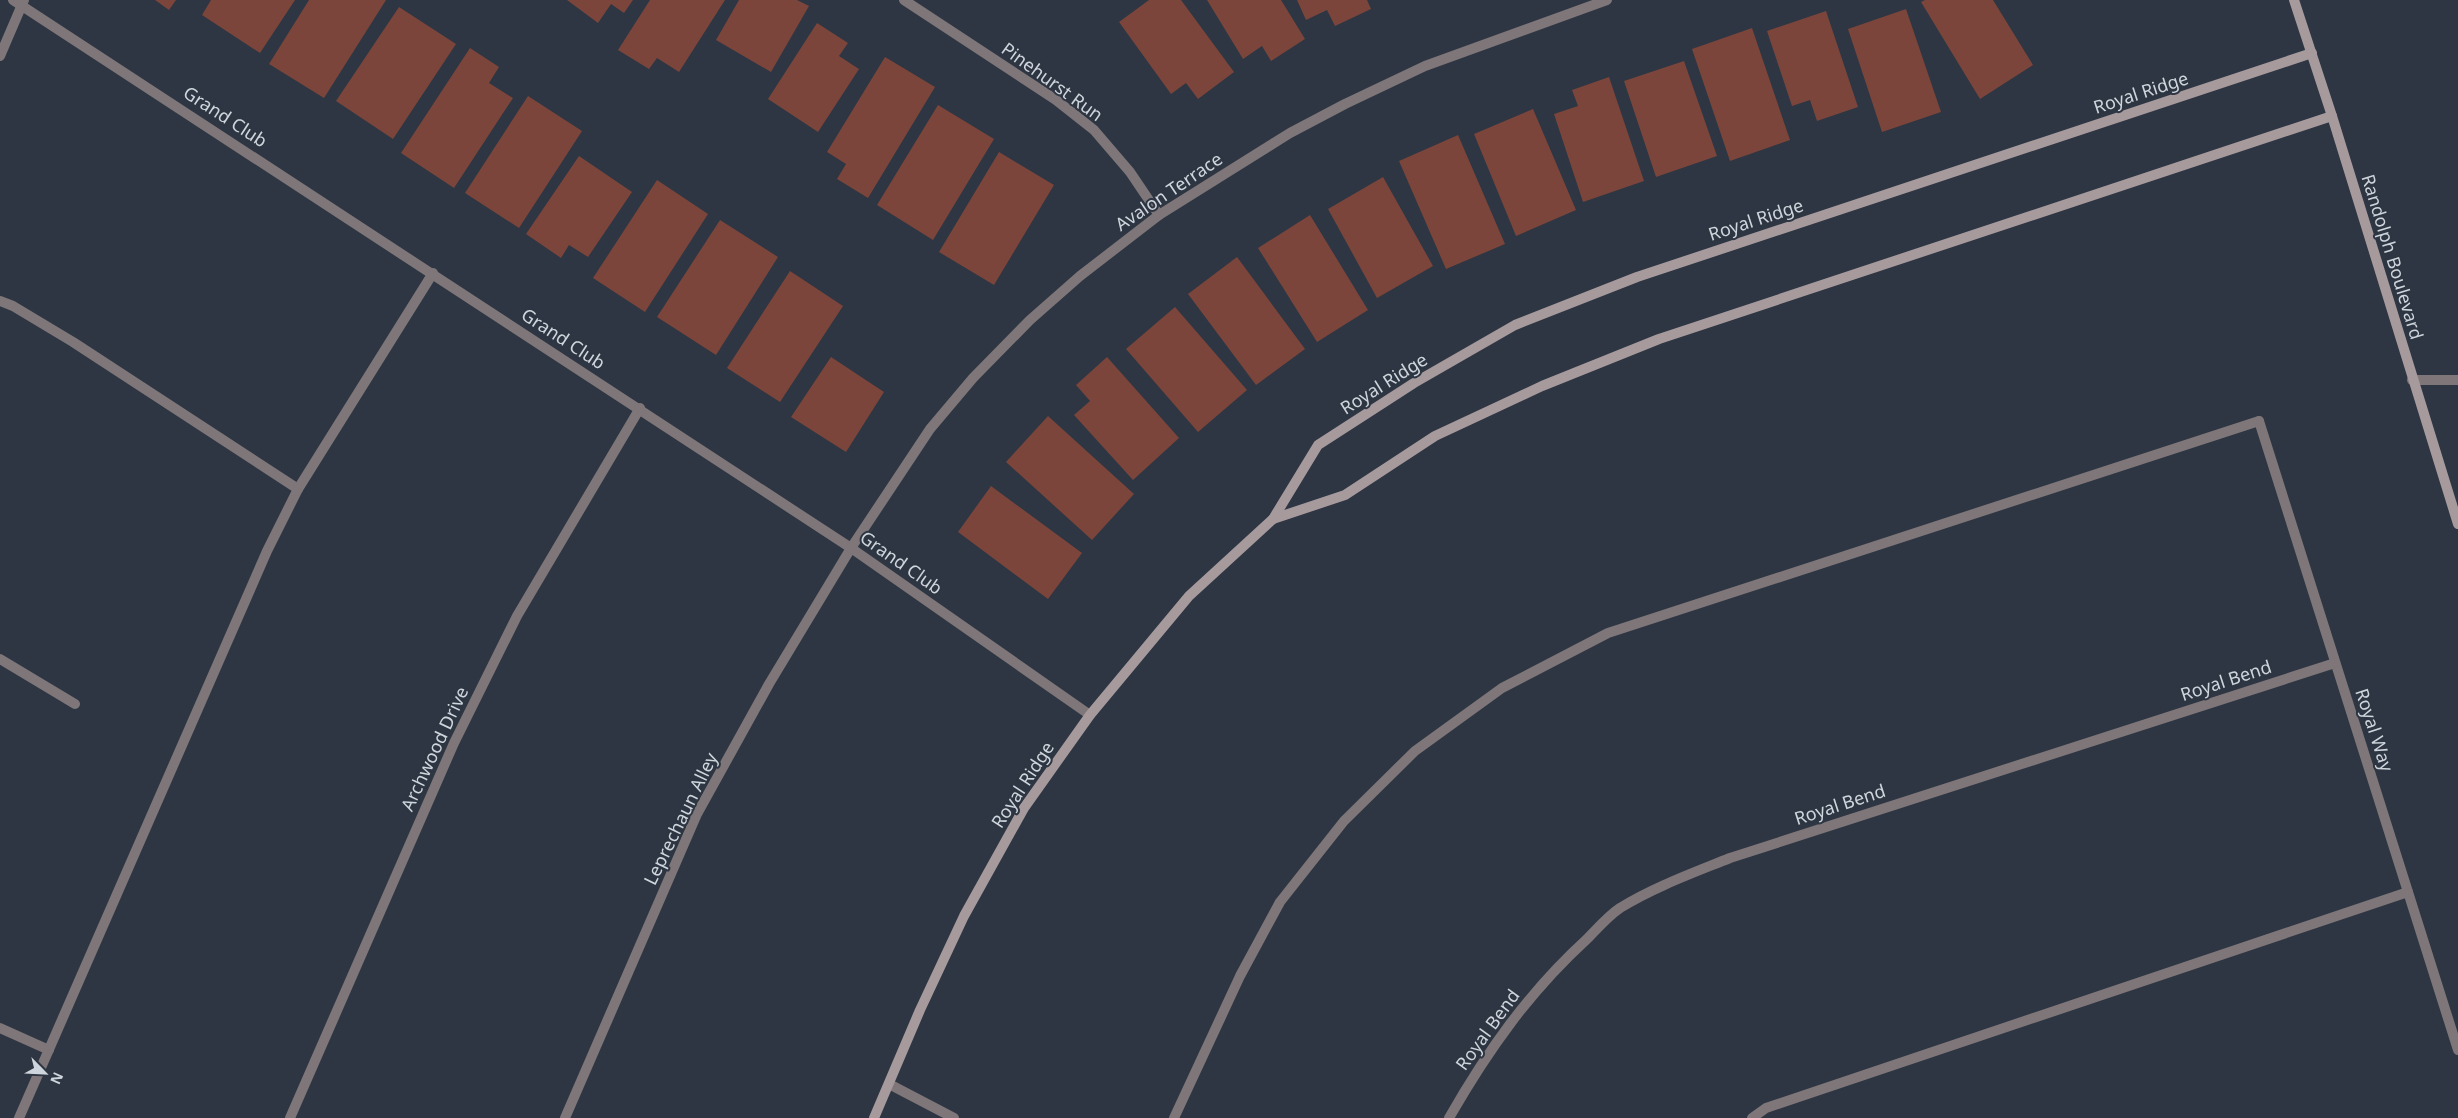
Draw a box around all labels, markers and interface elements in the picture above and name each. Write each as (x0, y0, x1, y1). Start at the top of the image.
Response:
street label: Pinehurst Run (997, 36, 1108, 126)
street label: Royal Ridge (2090, 65, 2191, 119)
street label: Grand Club (179, 80, 272, 152)
street label: Avalon Terrace (1110, 146, 1227, 236)
street label: Randolph Boulevard (2356, 171, 2429, 342)
street label: Royal Ridge (1705, 192, 1806, 246)
street label: Grand Club (517, 302, 610, 374)
street label: Royal Ridge (1335, 347, 1432, 419)
street label: Grand Club (856, 525, 948, 599)
street label: Royal Bend (2177, 654, 2274, 706)
street label: Archwood Drive (395, 683, 473, 815)
street label: Royal Way (2350, 685, 2400, 775)
street label: Royal Ridge (985, 737, 1059, 832)
street label: Leprechaun Alley (638, 748, 723, 889)
street label: Royal Bend (1791, 778, 1888, 830)
street label: Royal Bend (1450, 984, 1525, 1075)
north arrow (20, 1048, 70, 1098)
text: N (46, 1069, 68, 1088)

